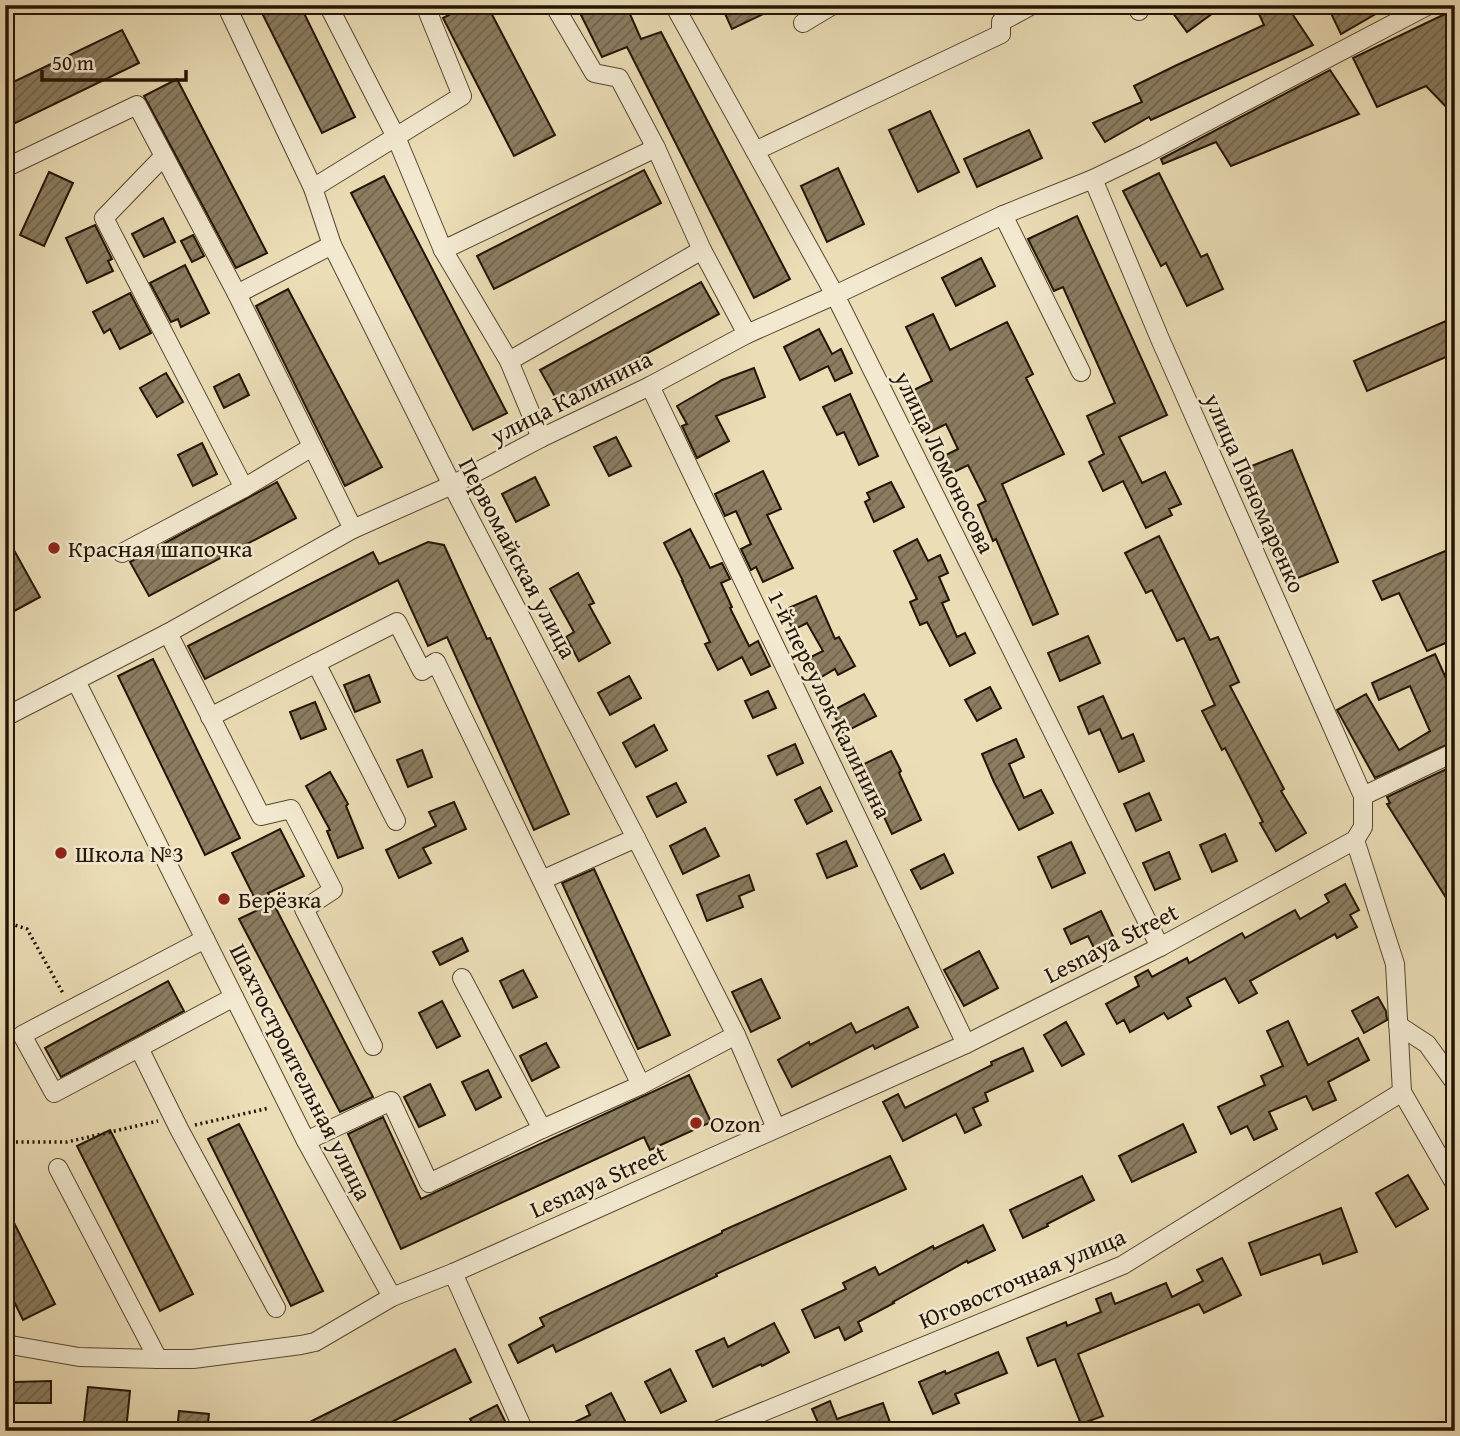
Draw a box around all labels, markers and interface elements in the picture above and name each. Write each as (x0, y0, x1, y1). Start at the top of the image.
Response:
scale bar (42, 38, 186, 82)
text: 50 m (52, 47, 94, 78)
street label: улица Калинина (483, 341, 658, 453)
street label: улица Ломоносова (885, 364, 1005, 560)
street label: улица Пономаренко (1195, 387, 1315, 599)
street label: Первомайская улица (450, 451, 586, 665)
place label: Красная шапочка (68, 531, 253, 566)
marker: Красная шапочка (46, 540, 62, 556)
street label: 1-й переулок Калинина (759, 583, 901, 825)
place label: Школа №3 (75, 836, 184, 871)
marker: Школа №3 (53, 845, 69, 861)
place label: Берёзка (238, 882, 322, 917)
marker: Берёзка (216, 891, 232, 907)
street label: Lesnaya Street (1038, 894, 1185, 992)
street label: Шахтостроительная улица (221, 937, 381, 1207)
place label: Ozon (710, 1106, 761, 1141)
marker: Ozon (688, 1115, 704, 1131)
street label: Lesnaya Street (524, 1135, 672, 1227)
street label: Юговосточная улица (913, 1218, 1131, 1337)

